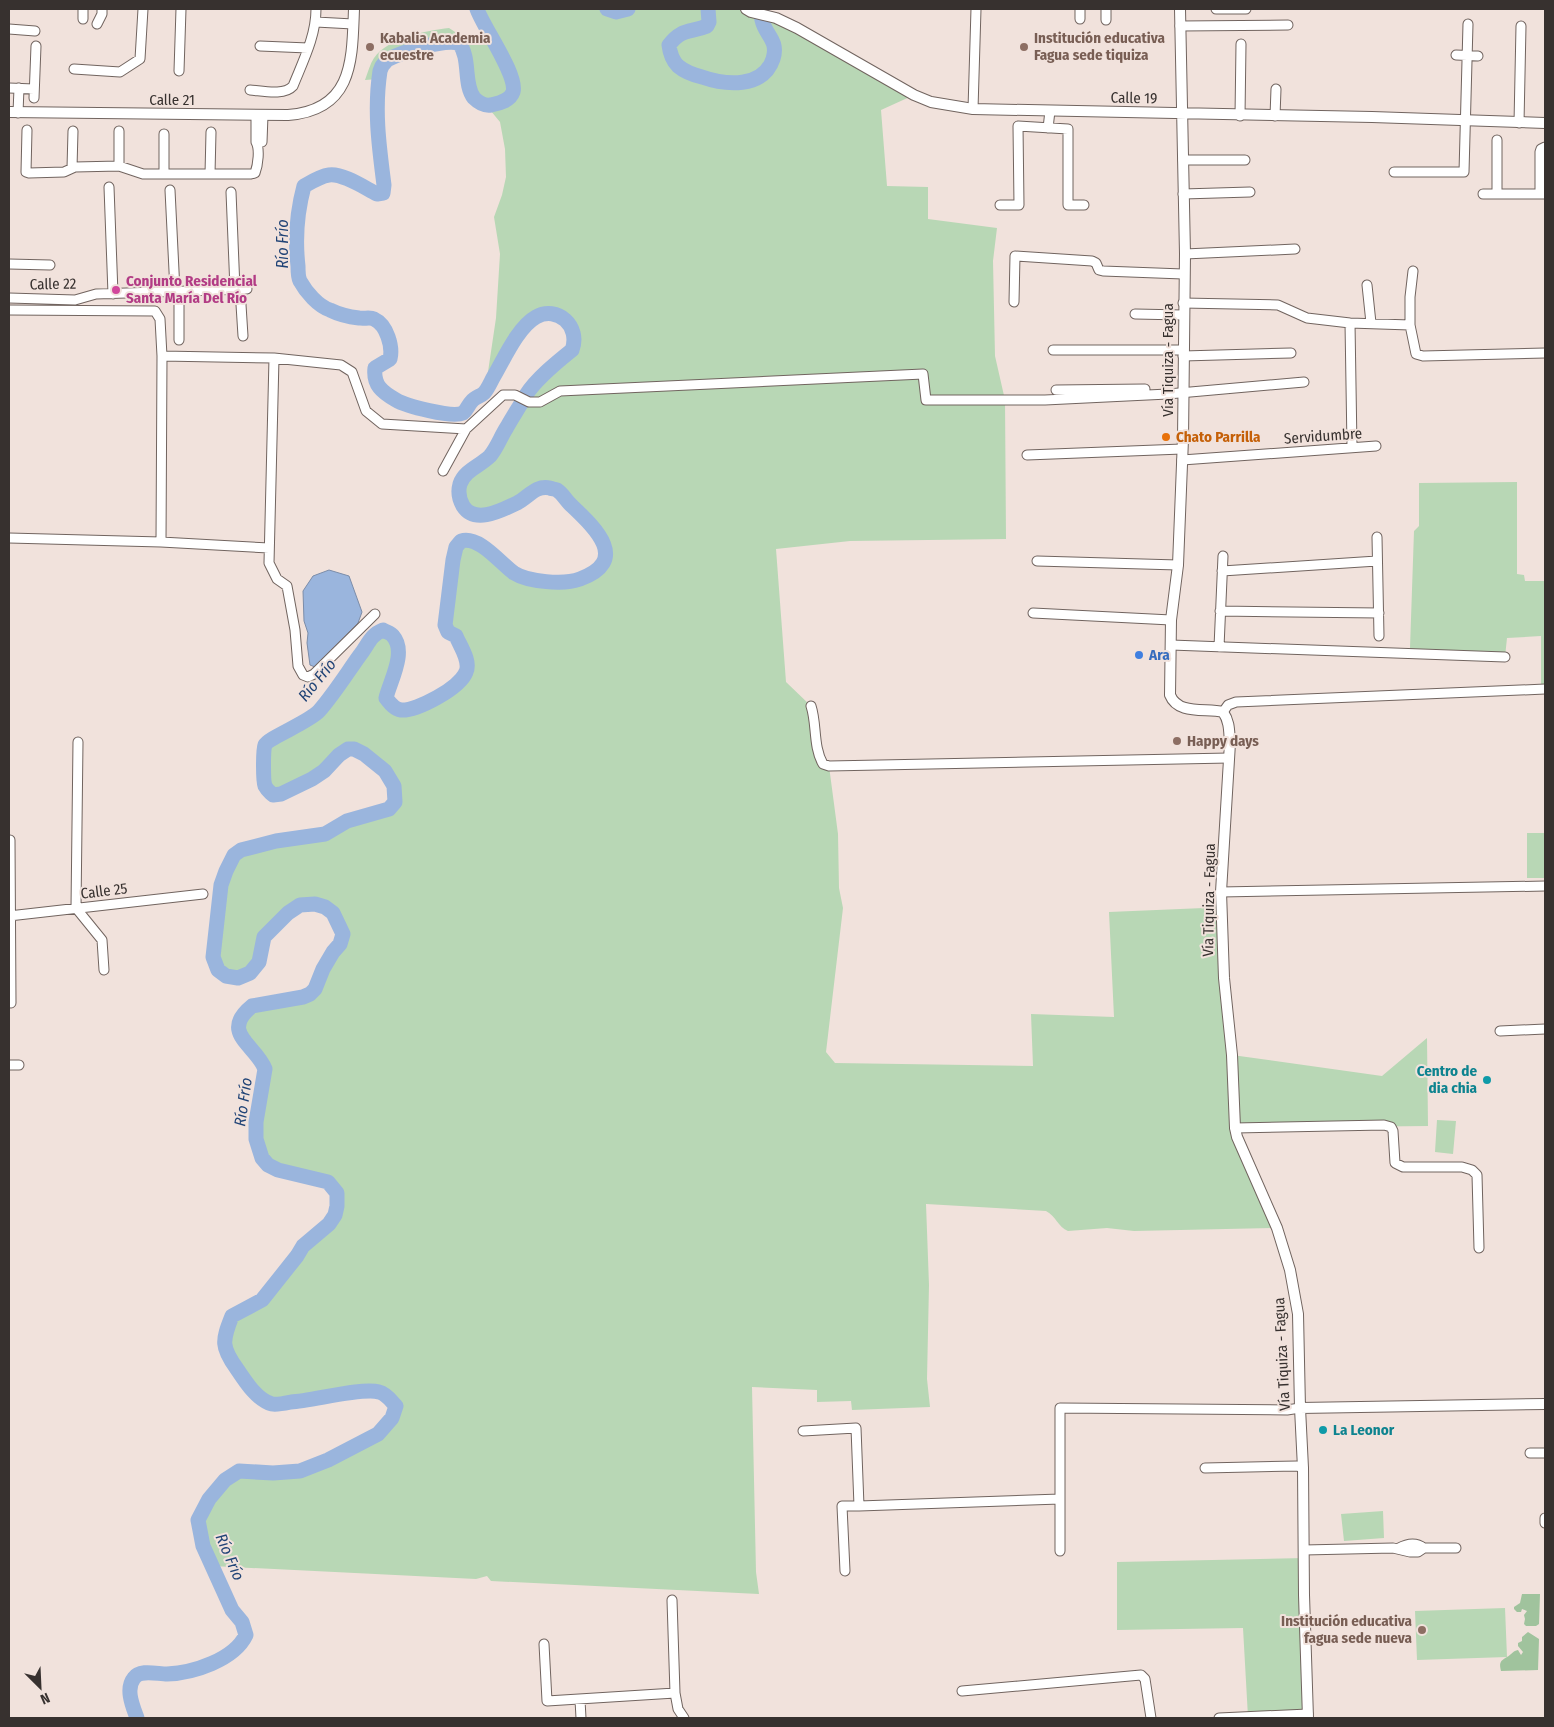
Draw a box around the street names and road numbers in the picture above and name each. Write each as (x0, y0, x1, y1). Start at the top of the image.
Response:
street label: Calle 19 (1111, 89, 1157, 107)
street label: Calle 21 (149, 91, 195, 109)
street label: Calle 22 (30, 275, 77, 293)
street label: Vía Tiquiza - Fagua (1159, 303, 1177, 417)
street label: Servidumbre (1283, 424, 1363, 448)
street label: Vía Tiquiza - Fagua (1199, 843, 1219, 957)
street label: Calle 25 (80, 879, 129, 903)
street label: Vía Tiquiza - Fagua (1270, 1297, 1294, 1411)

